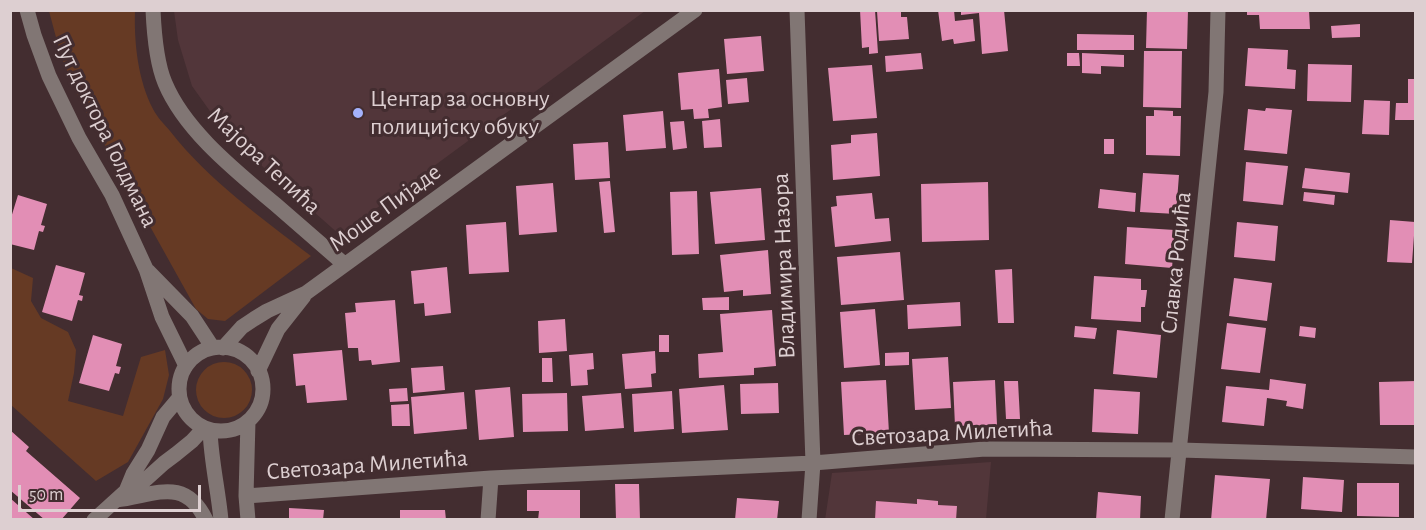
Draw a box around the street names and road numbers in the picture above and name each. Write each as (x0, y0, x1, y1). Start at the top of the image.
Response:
street label: Пут доктора Голдмана (46, 30, 164, 232)
street label: Мајора Тепића (201, 101, 327, 221)
street label: Моше Пијаде (323, 158, 447, 258)
street label: Владимира Назора (766, 172, 802, 360)
street label: Славка Родића (1154, 190, 1198, 336)
street label: Светозара Милетића (850, 413, 1054, 453)
street label: Светозара Милетића (265, 444, 469, 486)

